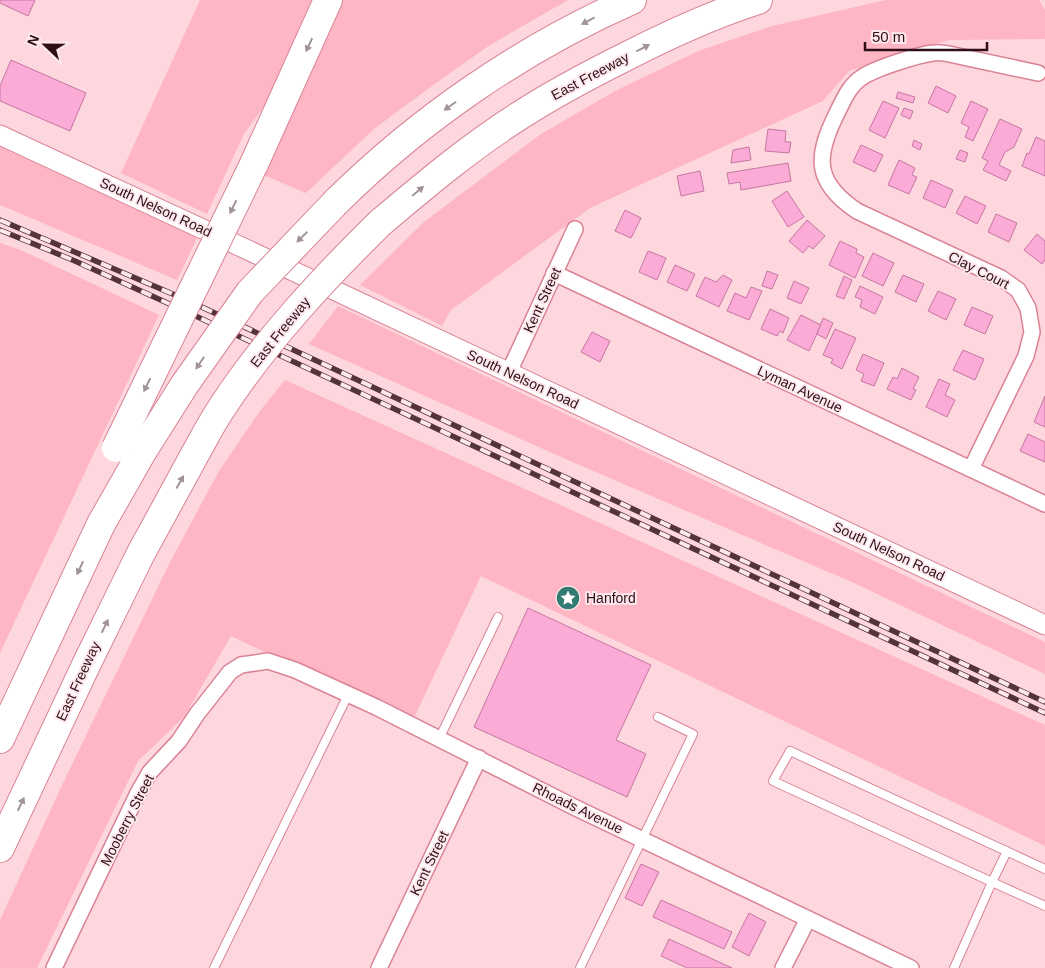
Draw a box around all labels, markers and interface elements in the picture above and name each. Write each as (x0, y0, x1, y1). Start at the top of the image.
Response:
one-way arrow (581, 17, 596, 25)
north arrow (20, 20, 70, 70)
scale bar (865, 20, 988, 52)
text: 50 m (872, 28, 905, 45)
text: N (24, 32, 42, 48)
one-way arrow (305, 38, 313, 52)
one-way arrow (635, 44, 650, 52)
street label: East Freeway (548, 49, 632, 103)
one-way arrow (443, 101, 457, 111)
street label: South Nelson Road (98, 174, 214, 240)
one-way arrow (411, 186, 424, 197)
one-way arrow (229, 200, 237, 215)
one-way arrow (296, 230, 308, 242)
street label: Clay Court (946, 248, 1012, 292)
street label: Kent Street (520, 265, 564, 335)
street label: East Freeway (247, 294, 313, 370)
street label: South Nelson Road (465, 346, 581, 412)
one-way arrow (195, 356, 205, 370)
street label: Lyman Avenue (755, 362, 845, 416)
one-way arrow (143, 378, 151, 392)
one-way arrow (176, 474, 184, 489)
street label: South Nelson Road (831, 518, 947, 584)
one-way arrow (76, 561, 84, 575)
place icon: Hanford (555, 585, 581, 611)
place label: Hanford (586, 590, 636, 606)
one-way arrow (101, 619, 109, 633)
street label: East Freeway (53, 639, 103, 723)
street label: Mooberry Street (97, 772, 157, 868)
street label: Rhoads Avenue (530, 779, 626, 837)
one-way arrow (17, 797, 25, 811)
street label: Kent Street (406, 828, 452, 898)

